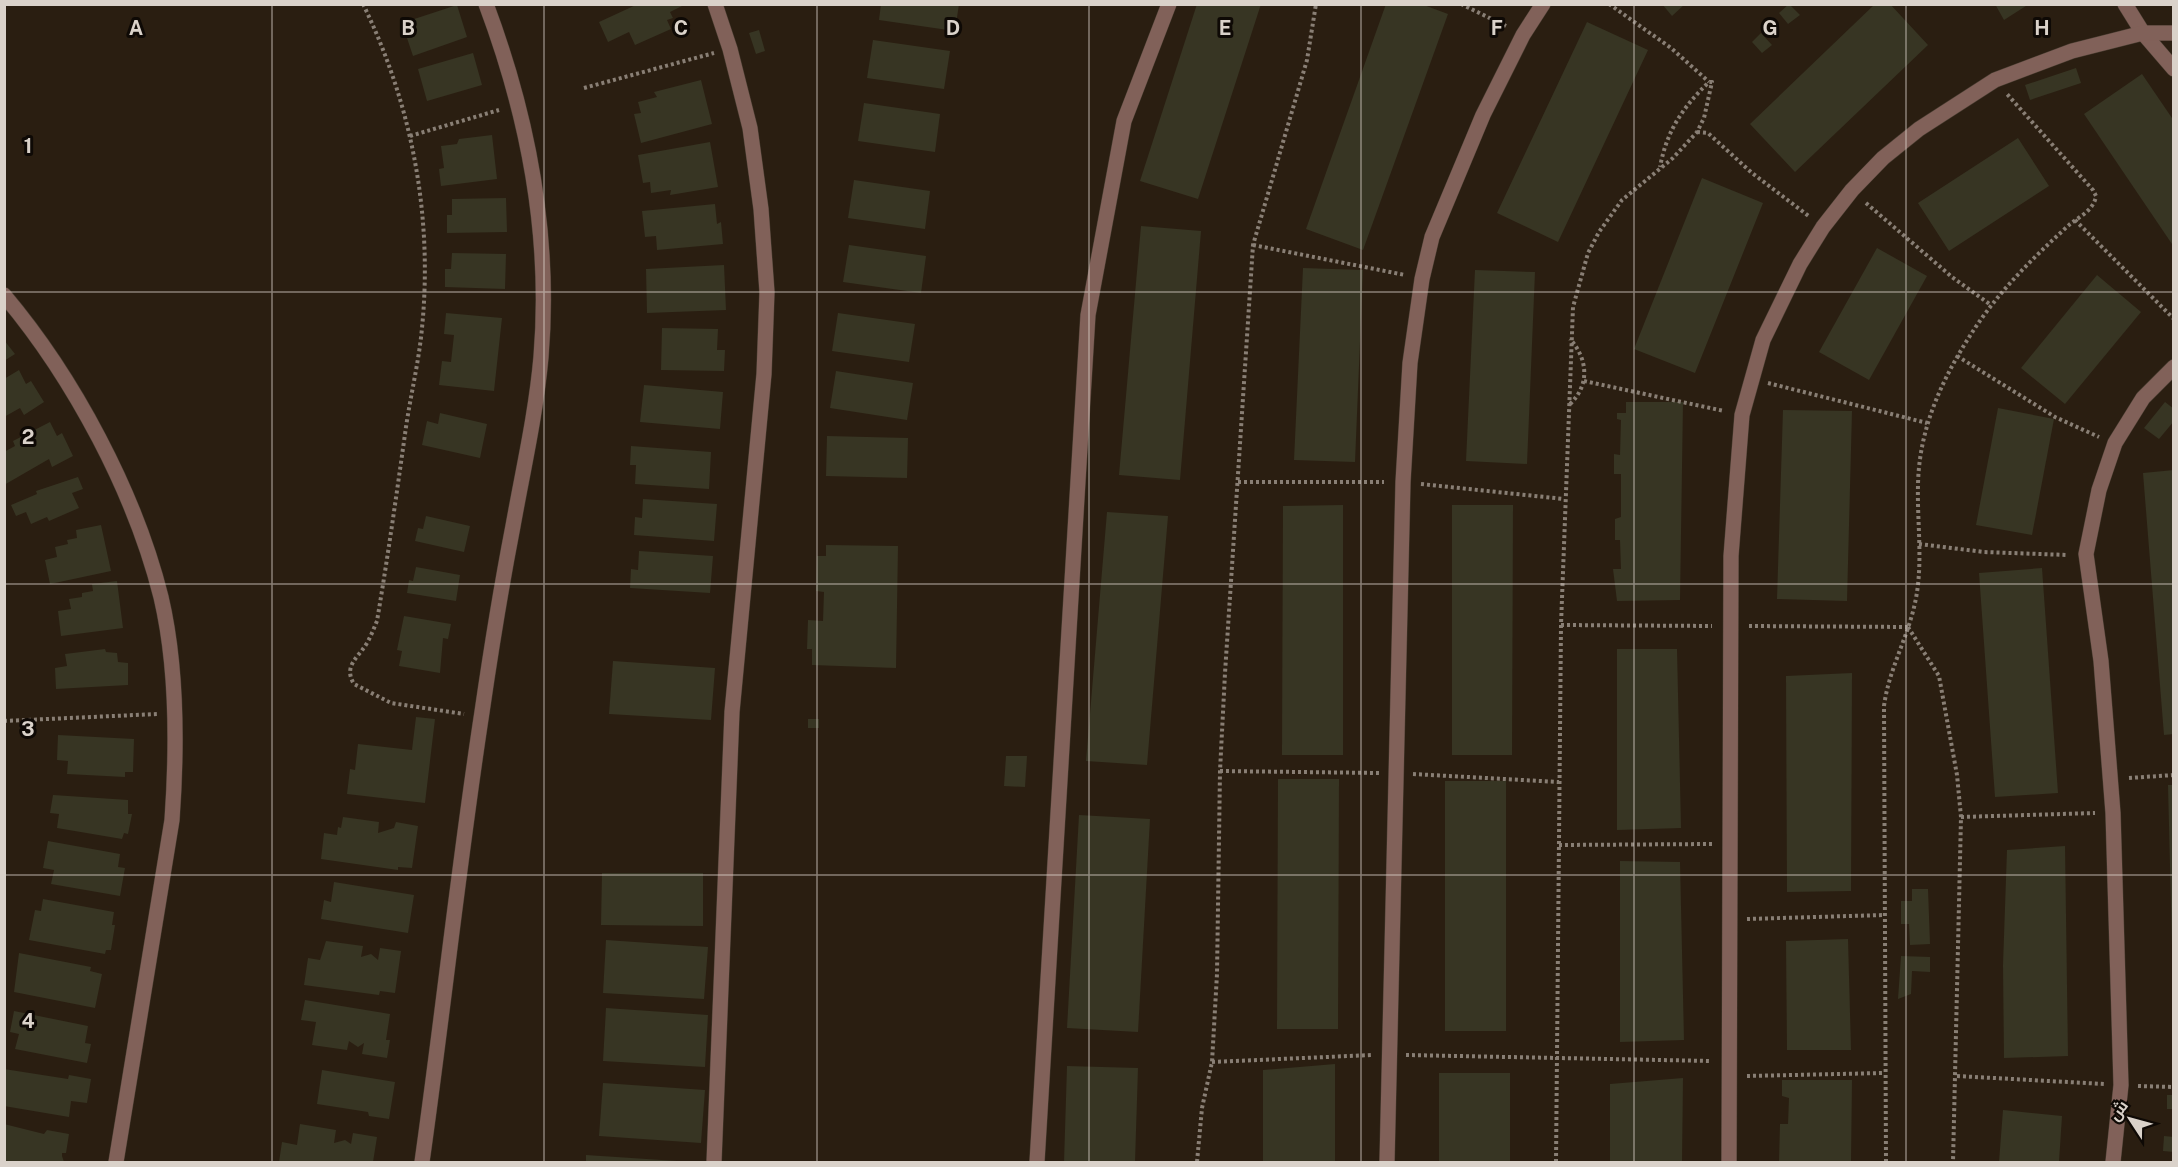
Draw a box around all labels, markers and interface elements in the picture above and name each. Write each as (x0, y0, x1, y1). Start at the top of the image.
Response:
text: A (129, 16, 143, 40)
text: B (401, 16, 415, 40)
text: C (674, 16, 688, 40)
text: D (946, 16, 960, 40)
text: E (1219, 16, 1231, 40)
text: F (1491, 16, 1503, 40)
text: G (1762, 16, 1778, 40)
text: H (2034, 16, 2050, 40)
text: 1 (24, 134, 32, 158)
text: 2 (22, 425, 34, 449)
text: 3 (21, 717, 35, 741)
text: 4 (21, 1009, 35, 1033)
north arrow (2100, 1089, 2160, 1149)
text: ش (2105, 1097, 2132, 1124)

